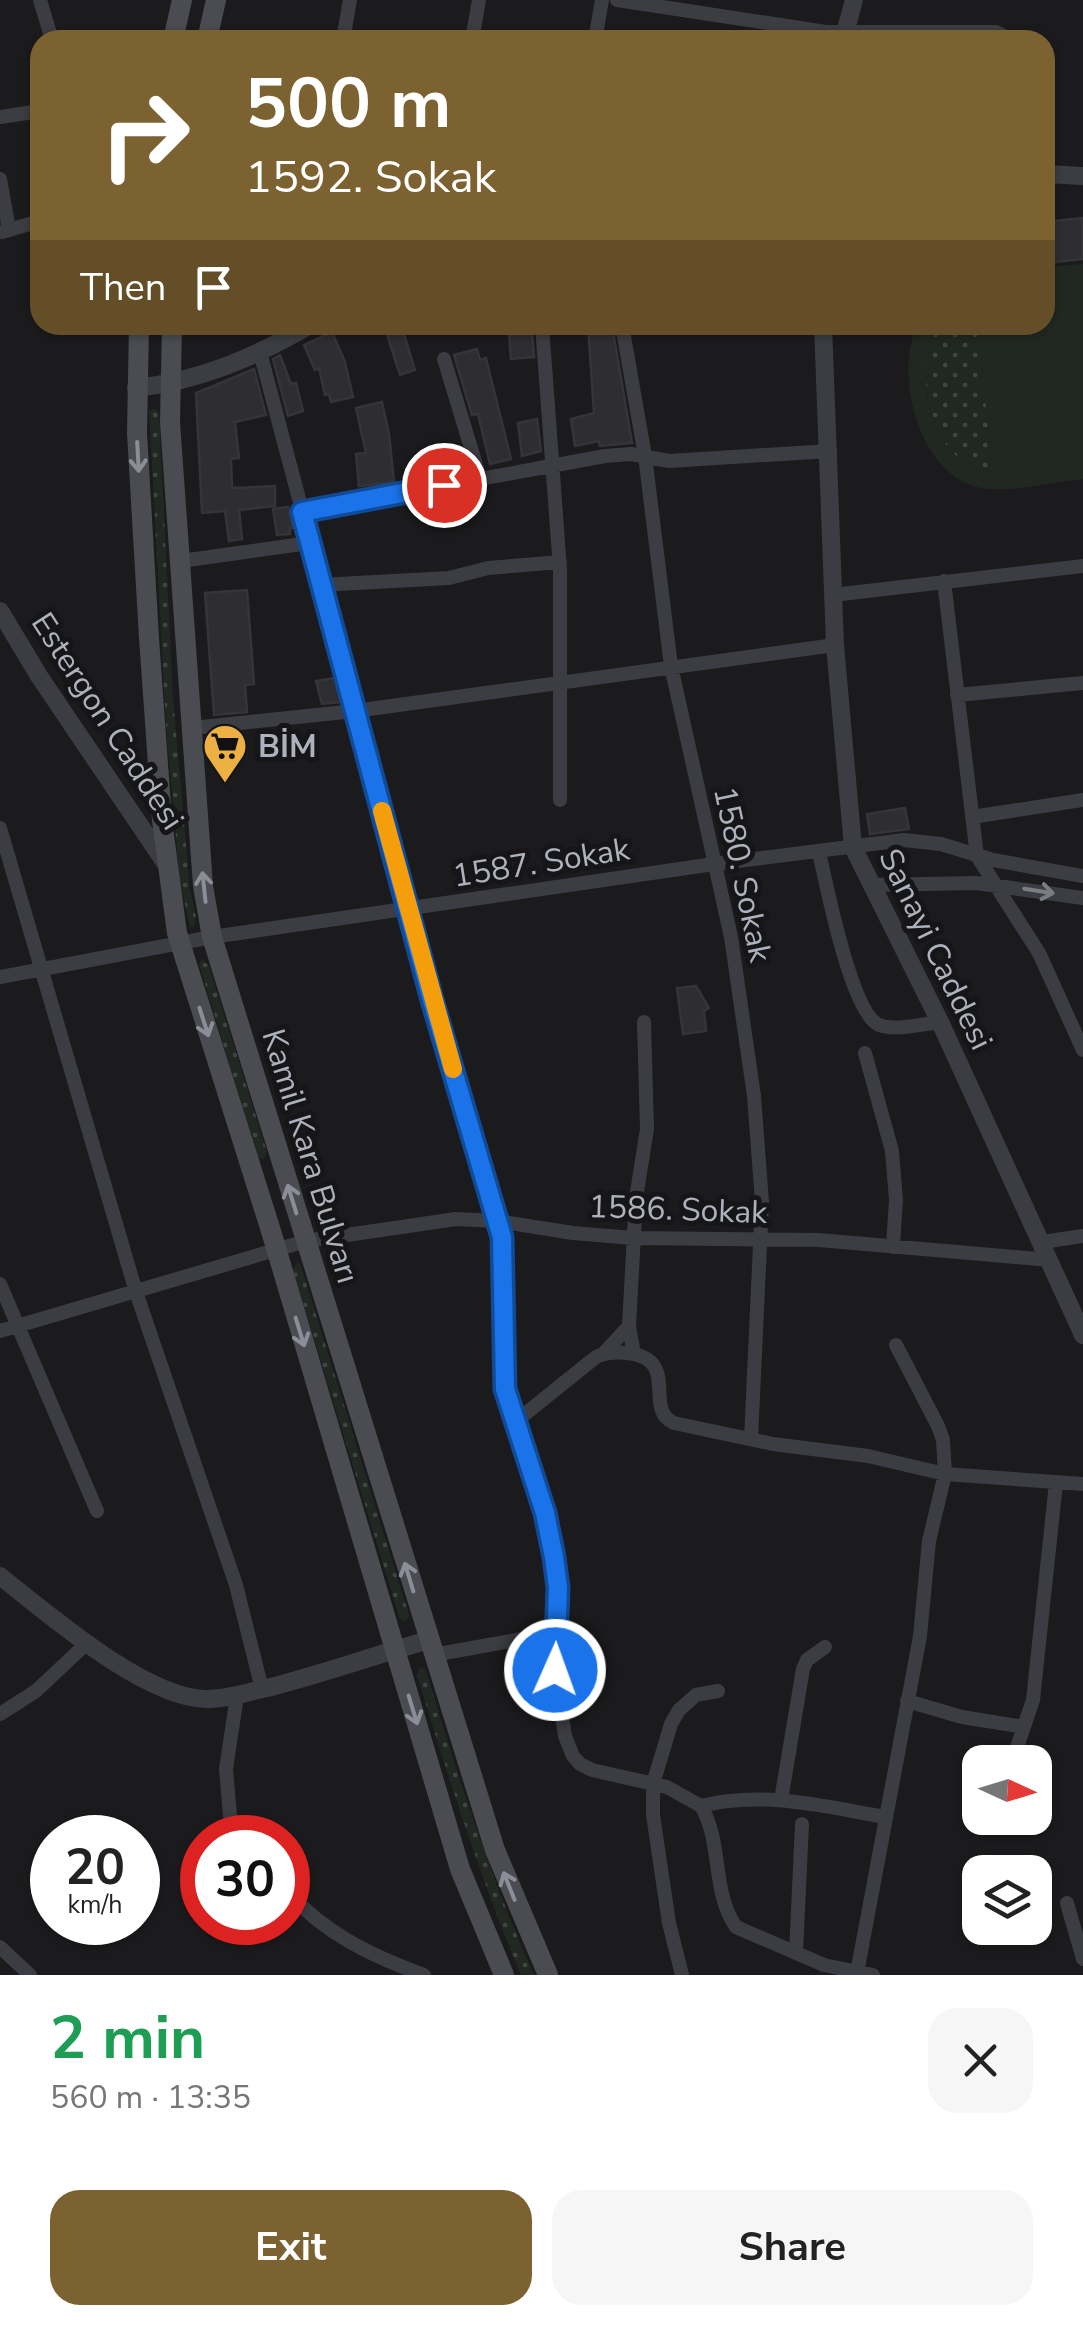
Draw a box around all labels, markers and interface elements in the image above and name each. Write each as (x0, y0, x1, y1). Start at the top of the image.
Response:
text: 500 m (245, 56, 451, 152)
icon: right (80, 70, 210, 200)
text: 1592. Sokak (245, 147, 496, 208)
icon: arrive (186, 260, 241, 315)
text: Then (80, 262, 166, 313)
one-way arrow (129, 441, 148, 473)
pin (402, 443, 487, 528)
icon: arrive (417, 458, 472, 513)
street label: Estergon Caddesi (21, 604, 194, 838)
supermarket icon: BİM (202, 723, 248, 784)
place label: BİM (258, 725, 317, 768)
street label: 1580. Sokak (703, 782, 782, 967)
street label: 1587. Sokak (450, 827, 634, 898)
street label: Sanayi Caddesi (868, 841, 1003, 1057)
one-way arrow (194, 871, 213, 904)
one-way arrow (1022, 883, 1054, 901)
one-way arrow (196, 1005, 214, 1037)
street label: Kamil Kara Bulvarı (251, 1024, 370, 1288)
one-way arrow (282, 1184, 300, 1216)
street label: 1586. Sokak (588, 1185, 769, 1234)
one-way arrow (292, 1316, 310, 1347)
one-way arrow (399, 1561, 417, 1593)
position arrow (503, 1618, 607, 1722)
one-way arrow (405, 1694, 423, 1726)
north arrow (962, 1745, 1052, 1835)
map controls (962, 1745, 1052, 1945)
speed limit sign: 30 (180, 1815, 310, 1945)
text: 20 (65, 1833, 125, 1902)
button: layers (962, 1855, 1052, 1945)
one-way arrow (499, 1871, 517, 1902)
text: km/h (67, 1888, 123, 1922)
text: 2 min (50, 1997, 205, 2079)
button: close (928, 2008, 1033, 2113)
text: 560 m · 13:35 (50, 2076, 251, 2119)
button: Exit (50, 2190, 532, 2305)
button: Share (552, 2190, 1033, 2305)

